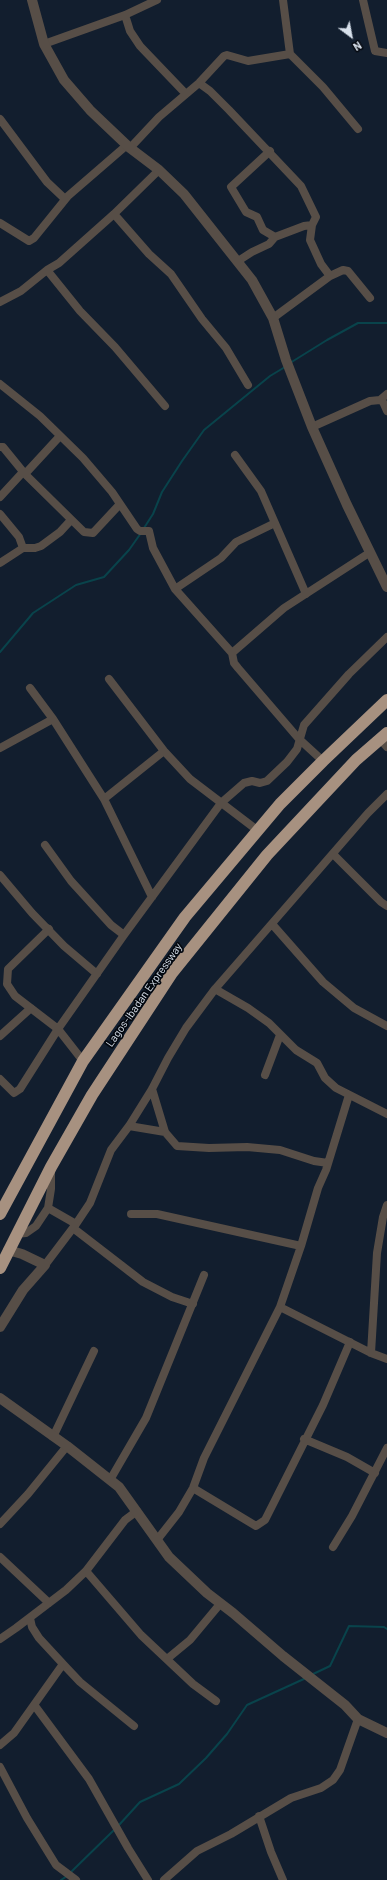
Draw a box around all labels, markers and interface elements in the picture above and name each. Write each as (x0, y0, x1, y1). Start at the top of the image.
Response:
north arrow (331, 16, 371, 56)
text: N (351, 39, 364, 54)
street label: Lagos-Ibadan Expressway (103, 941, 185, 1049)

